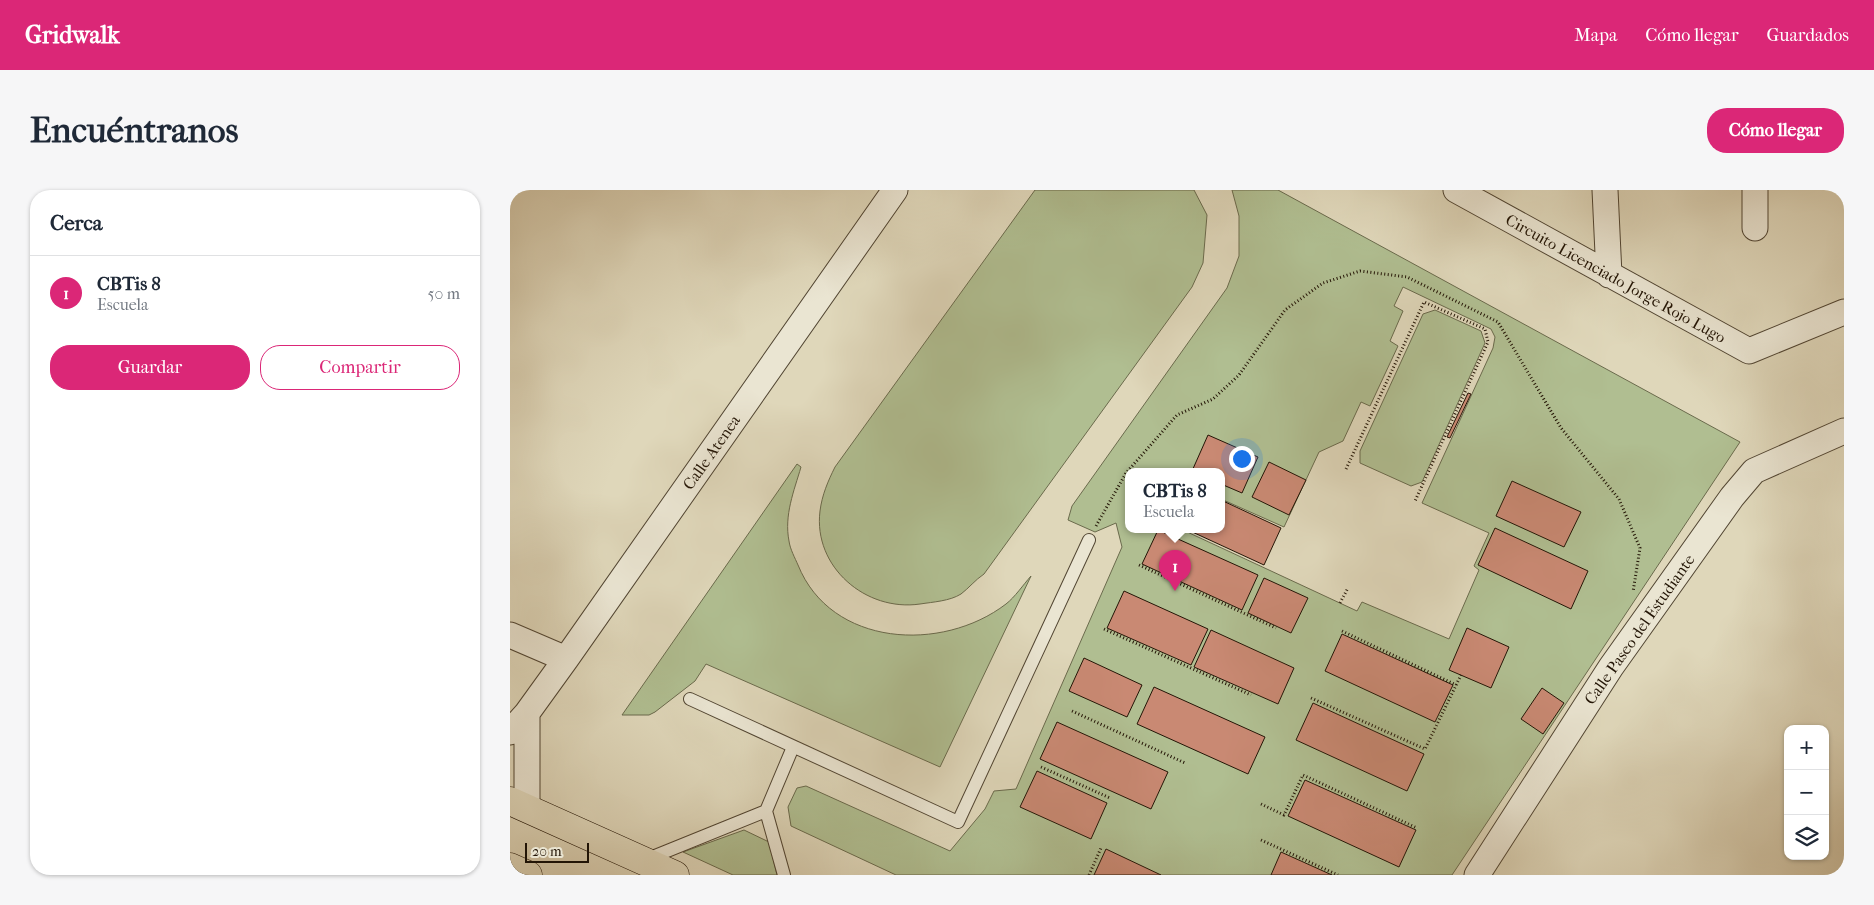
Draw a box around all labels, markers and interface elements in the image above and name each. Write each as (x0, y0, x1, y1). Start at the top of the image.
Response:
text: Gridwalk (25, 21, 120, 49)
text: Mapa (1574, 25, 1617, 46)
text: Cómo llegar (1645, 25, 1739, 46)
text: Guardados (1767, 25, 1849, 46)
button: Cómo llegar (1707, 108, 1844, 153)
text: Encuéntranos (30, 110, 238, 151)
street label: Circuito Licenciado Jorge Rojo Lugo (1502, 210, 1729, 347)
text: Cerca (50, 211, 102, 235)
text: CBTis 8 (97, 273, 161, 295)
text: 1 (63, 284, 69, 303)
text: 50 m (428, 284, 460, 303)
text: Escuela (97, 295, 148, 314)
button: Guardar (50, 345, 250, 390)
button: Compartir (260, 345, 460, 390)
street label: Calle Atenea (679, 411, 744, 493)
your location (1229, 446, 1255, 472)
popup (1125, 468, 1225, 533)
text: CBTis 8 (1143, 480, 1207, 502)
text: Escuela (1143, 502, 1194, 521)
pin: 1 (1159, 550, 1191, 591)
street label: Calle Paseo del Estudiante (1580, 550, 1699, 708)
map controls (1784, 725, 1829, 860)
button: + (1784, 725, 1829, 770)
button: − (1784, 770, 1829, 815)
button: layers (1784, 815, 1829, 860)
scale bar (525, 840, 589, 863)
text: 20 m (532, 843, 562, 860)

